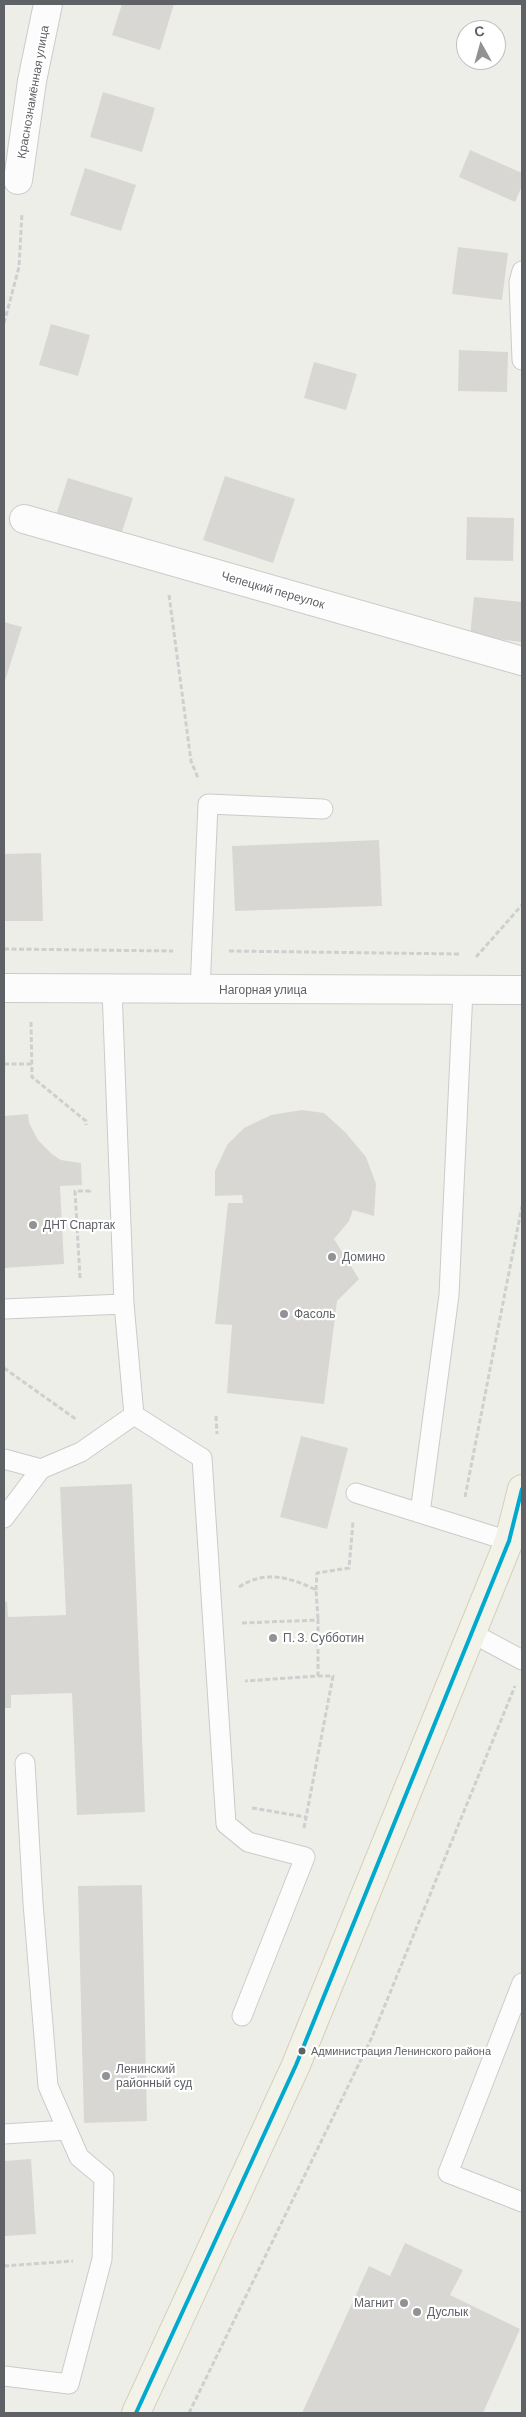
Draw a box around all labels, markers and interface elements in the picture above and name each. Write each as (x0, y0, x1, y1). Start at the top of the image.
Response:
north arrow (456, 20, 506, 70)
text: С (473, 22, 485, 40)
street label: Краснознамённая улица (14, 24, 52, 160)
street label: Чепецкий переулок (220, 568, 326, 612)
street label: Нагорная улица (219, 983, 307, 997)
place label: ДНТ Спартак (43, 1218, 115, 1232)
marker: ДНТ Спартак (27, 1219, 39, 1231)
place label: Домино (342, 1250, 385, 1264)
marker: Домино (326, 1251, 338, 1263)
place label: Фасоль (294, 1307, 336, 1321)
marker: Фасоль (278, 1308, 290, 1320)
place label: П. З. Субботин (283, 1631, 364, 1645)
marker: П. З. Субботин (267, 1632, 279, 1644)
place label: Администрация Ленинского района (311, 2044, 491, 2058)
marker: Администрация Ленинского района (297, 2046, 307, 2056)
place label: Ленинский районный суд (116, 2062, 192, 2090)
marker: Ленинский районный суд (100, 2070, 112, 2082)
place label: Магнит (354, 2296, 394, 2310)
marker: Магнит (398, 2297, 410, 2309)
place label: Дуслык (427, 2305, 468, 2319)
marker: Дуслык (411, 2306, 423, 2318)

